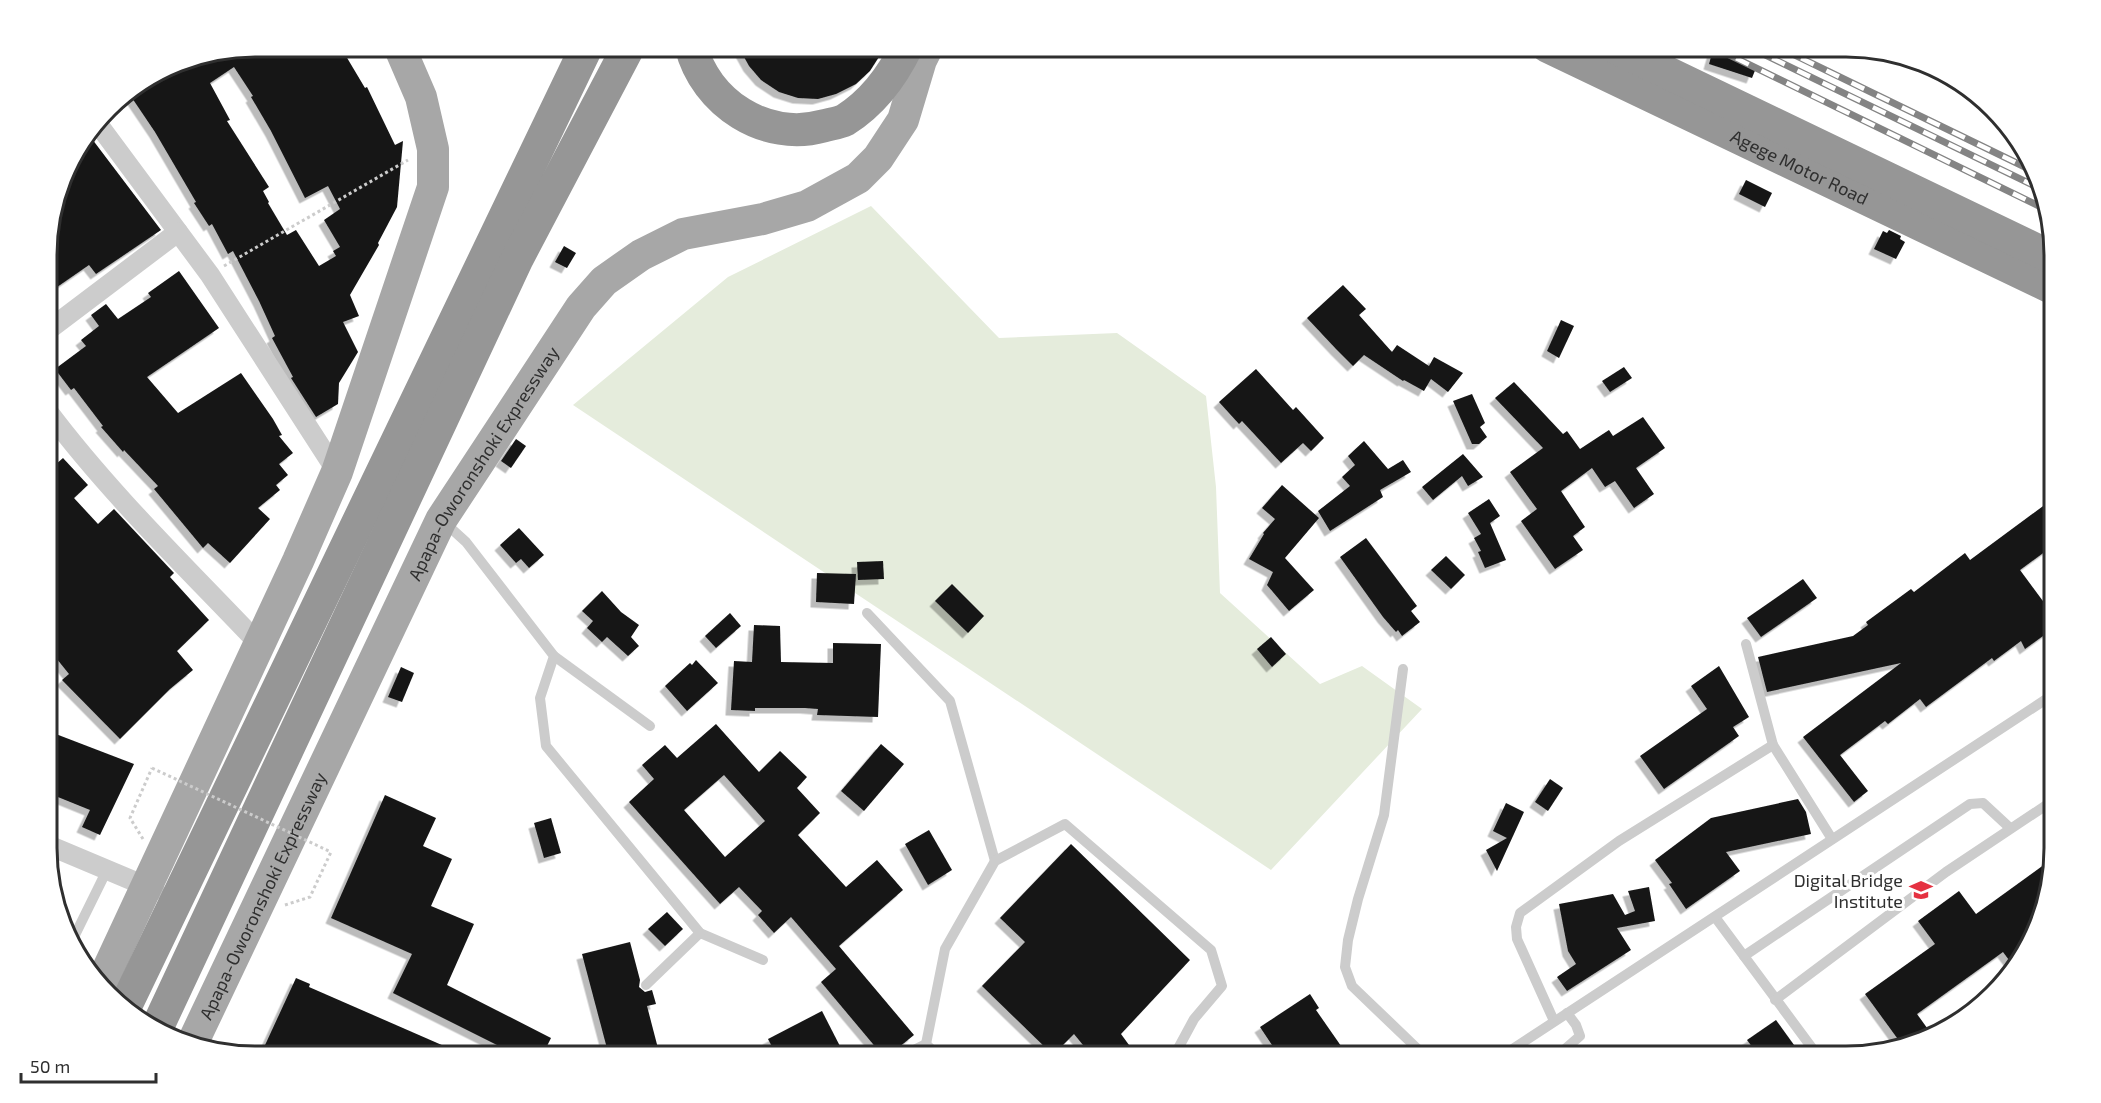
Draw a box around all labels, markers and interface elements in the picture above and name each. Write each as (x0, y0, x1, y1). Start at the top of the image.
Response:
street label: Agege Motor Road (1727, 125, 1872, 209)
street label: Apapa-Oworonshoki Expressway (403, 342, 563, 584)
street label: Apapa-Oworonshoki Expressway (194, 768, 331, 1023)
place label: Digital Bridge Institute (1794, 869, 1903, 912)
school or university icon: Digital Bridge Institute (1908, 877, 1934, 903)
scale bar (21, 1046, 156, 1084)
text: 50 m (30, 1055, 70, 1077)

